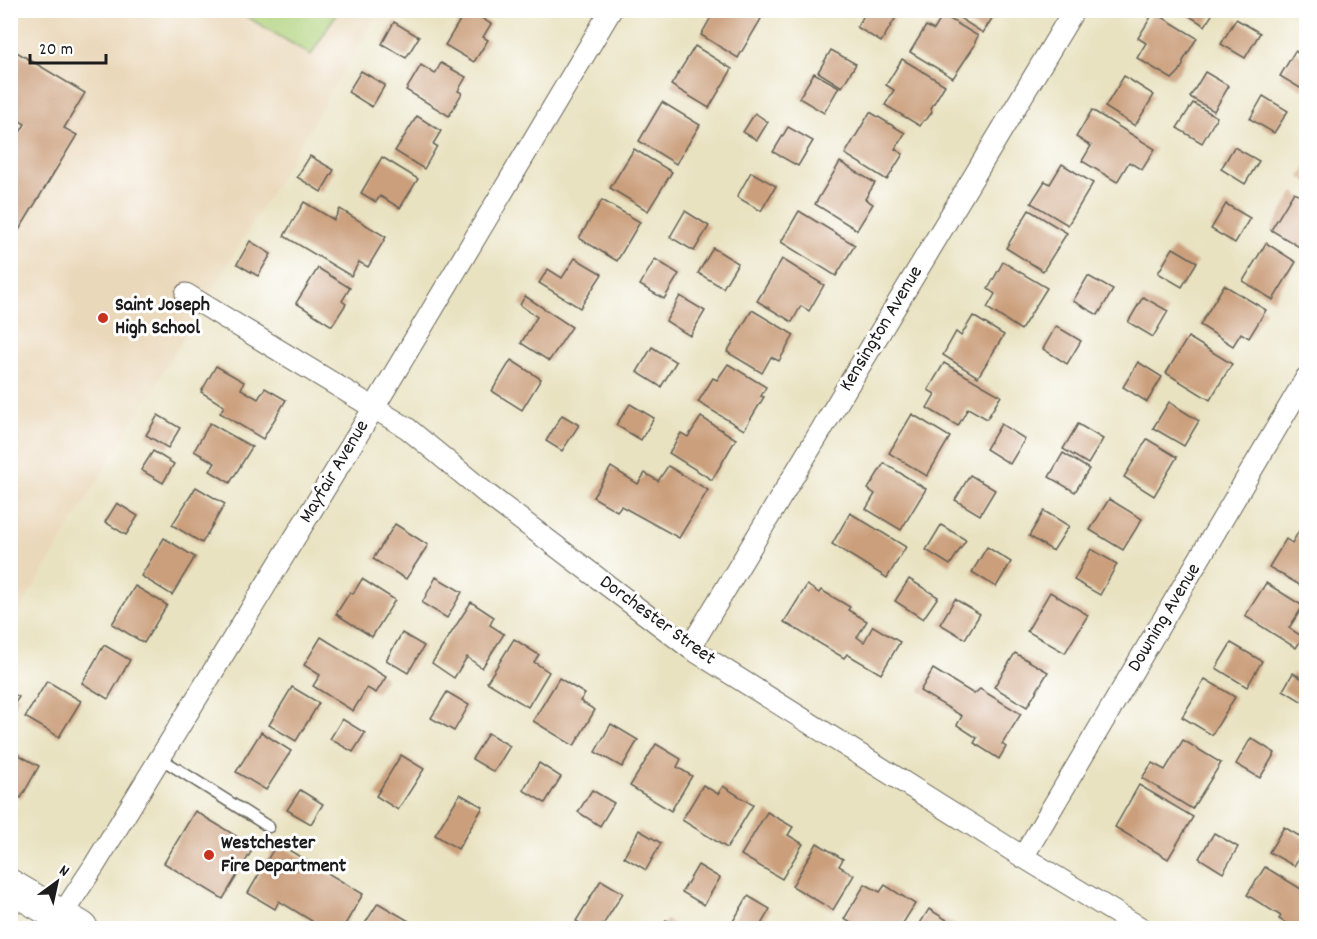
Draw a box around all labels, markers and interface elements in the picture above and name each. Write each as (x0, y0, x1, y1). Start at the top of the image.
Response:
scale bar (30, 27, 106, 65)
text: 20 m (39, 38, 73, 63)
street label: Kensington Avenue (833, 261, 931, 397)
place label: Saint Joseph High School (115, 292, 210, 343)
marker: Saint Joseph High School (96, 311, 110, 325)
street label: Mayfair Avenue (293, 415, 377, 529)
street label: Downing Avenue (1122, 558, 1209, 678)
street label: Dorchester Street (593, 569, 721, 673)
place label: Westchester Fire Department (221, 830, 347, 881)
marker: Westchester Fire Department (202, 848, 216, 862)
north arrow (27, 852, 87, 912)
text: N (54, 860, 73, 883)

